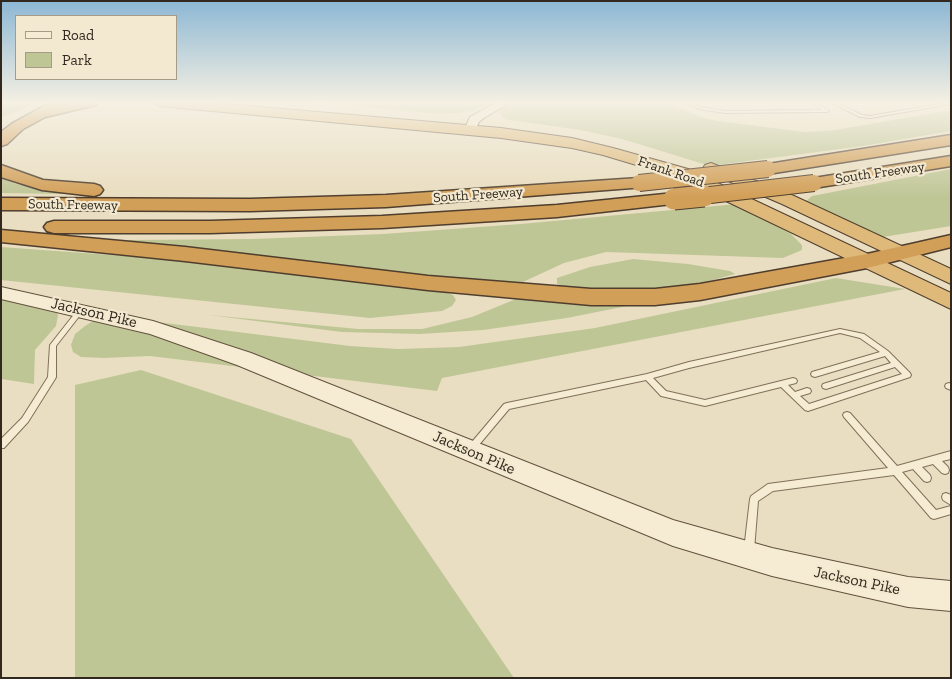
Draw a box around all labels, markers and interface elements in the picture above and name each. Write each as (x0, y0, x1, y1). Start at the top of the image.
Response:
legend (15, 15, 178, 80)
text: Road (62, 26, 94, 44)
text: Park (62, 51, 92, 69)
street label: Frank Road (636, 153, 706, 191)
street label: South Freeway (834, 158, 926, 188)
street label: South Freeway (433, 183, 523, 207)
street label: South Freeway (28, 196, 118, 214)
street label: Jackson Pike (49, 294, 139, 332)
street label: Jackson Pike (430, 427, 518, 479)
street label: Jackson Pike (812, 563, 902, 599)

